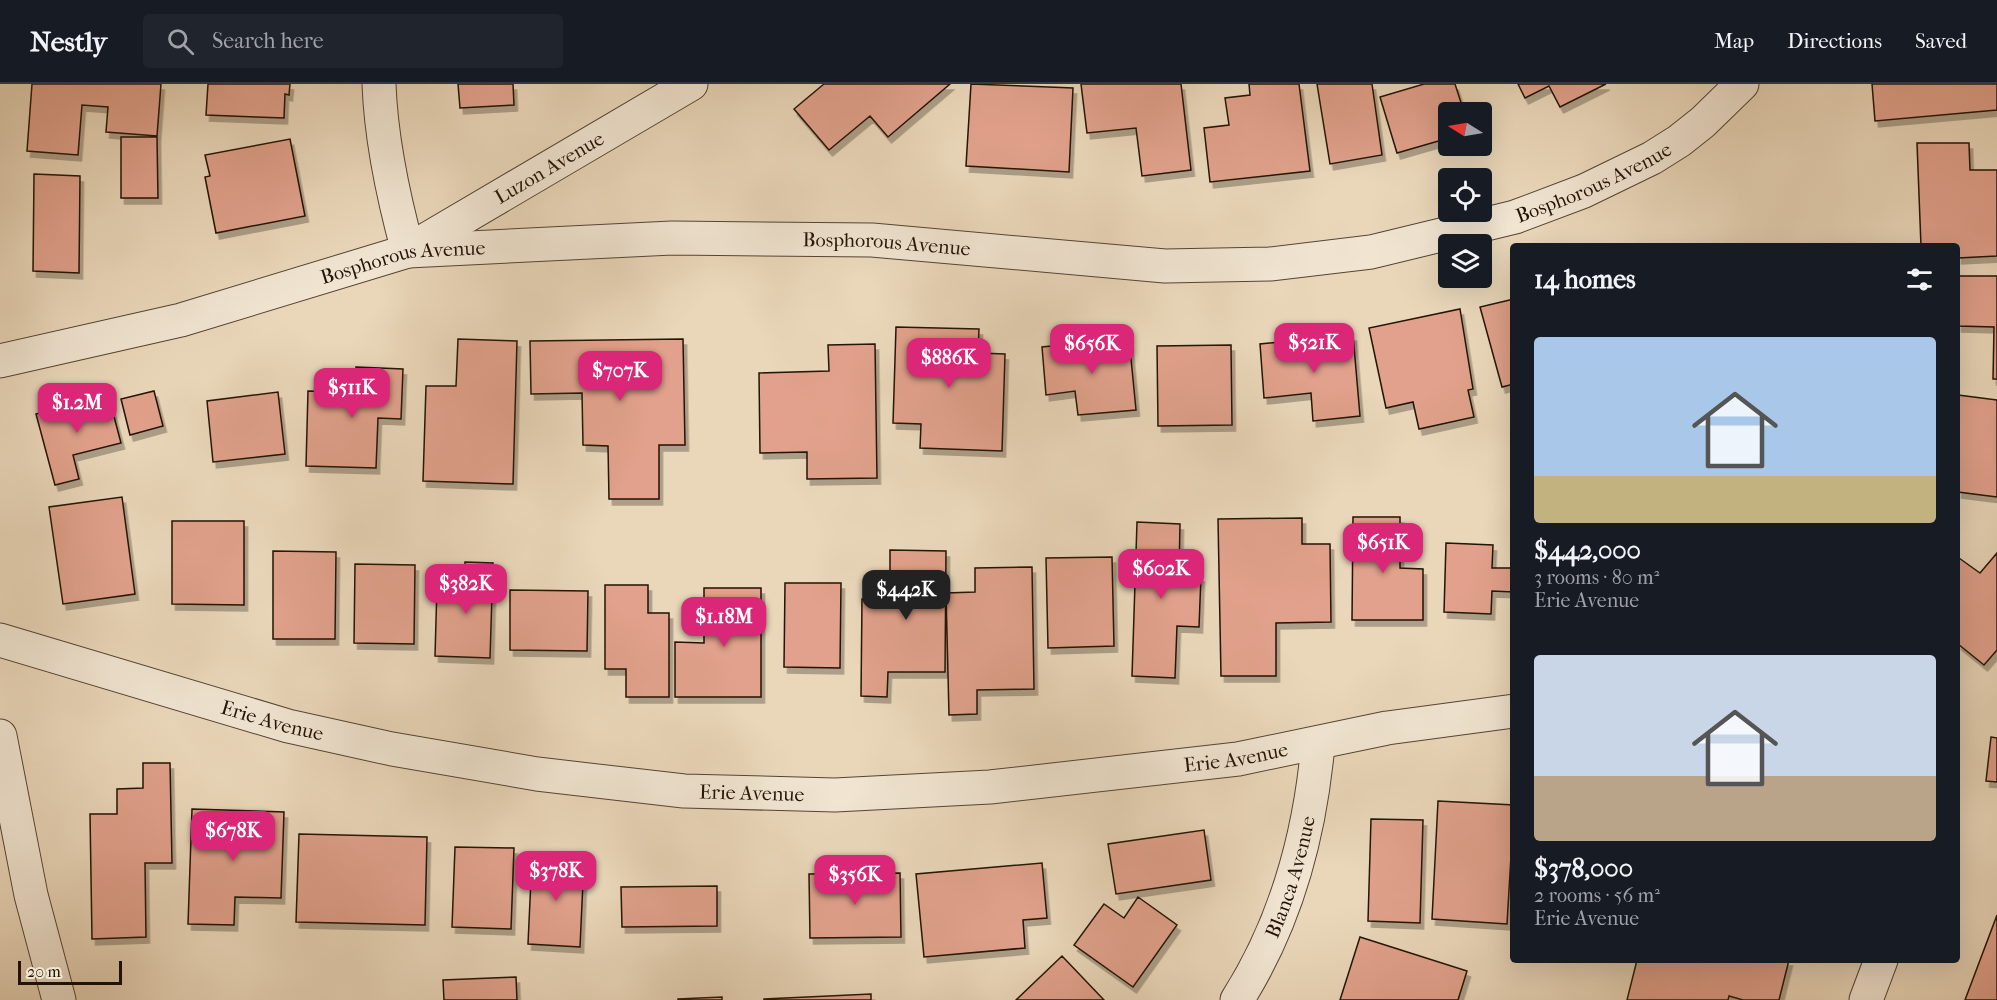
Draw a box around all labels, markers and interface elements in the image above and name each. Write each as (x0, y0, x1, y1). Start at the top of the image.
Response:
search box (143, 14, 563, 68)
text: Nestly (30, 25, 107, 58)
icon: search (164, 25, 197, 58)
text: Search here (212, 28, 324, 54)
text: Map (1714, 29, 1754, 53)
text: Directions (1787, 29, 1882, 53)
text: Saved (1915, 29, 1967, 53)
north arrow (1438, 102, 1492, 156)
map controls (1438, 102, 1492, 288)
street label: Luzon Avenue (491, 127, 608, 209)
street label: Bosphorous Avenue (1513, 138, 1676, 228)
button: locate (1438, 168, 1492, 222)
street label: Bosphorous Avenue (803, 228, 972, 261)
button: layers (1438, 234, 1492, 288)
street label: Bosphorous Avenue (318, 236, 486, 289)
icon: filters (1903, 263, 1936, 296)
text: 14 homes (1534, 264, 1636, 295)
pin: $521K (1272, 323, 1356, 374)
pin: $656K (1050, 324, 1134, 375)
text: $521K (1288, 331, 1340, 354)
text: $656K (1064, 332, 1120, 355)
pin: $886K (907, 338, 991, 389)
text: $886K (921, 346, 977, 369)
pin: $707K (578, 351, 662, 402)
text: $707K (592, 359, 648, 382)
pin: $511K (310, 368, 394, 419)
text: $511K (328, 376, 376, 399)
icon: home (1681, 376, 1789, 484)
pin: $1.2M (35, 383, 119, 434)
text: $1.2M (52, 391, 102, 414)
pin: $651K (1341, 523, 1425, 574)
text: $651K (1357, 531, 1409, 554)
text: $442,000 (1534, 535, 1641, 566)
pin: $602K (1119, 549, 1203, 600)
text: $602K (1132, 557, 1190, 580)
pin: $382K (424, 564, 508, 615)
text: 3 rooms · 80 m² (1534, 566, 1659, 589)
pin: $442K (864, 570, 948, 621)
text: $382K (439, 572, 493, 595)
text: $442K (876, 578, 936, 601)
text: Erie Avenue (1534, 589, 1639, 612)
pin: $1.18M (675, 597, 773, 648)
text: $1.18M (695, 605, 753, 628)
icon: home (1681, 694, 1789, 802)
street label: Erie Avenue (218, 696, 326, 746)
street label: Erie Avenue (1182, 738, 1290, 777)
street label: Erie Avenue (699, 780, 805, 806)
pin: $678K (191, 811, 275, 862)
street label: Blanca Avenue (1261, 814, 1320, 941)
text: $678K (205, 819, 261, 842)
pin: $378K (514, 851, 598, 902)
text: $378,000 (1534, 853, 1633, 884)
pin: $356K (813, 855, 897, 906)
text: $378K (529, 859, 583, 882)
text: $356K (828, 863, 882, 886)
text: 2 rooms · 56 m² (1534, 884, 1660, 907)
text: Erie Avenue (1534, 907, 1639, 930)
scale bar (18, 958, 122, 986)
text: 20 m (27, 962, 61, 981)

